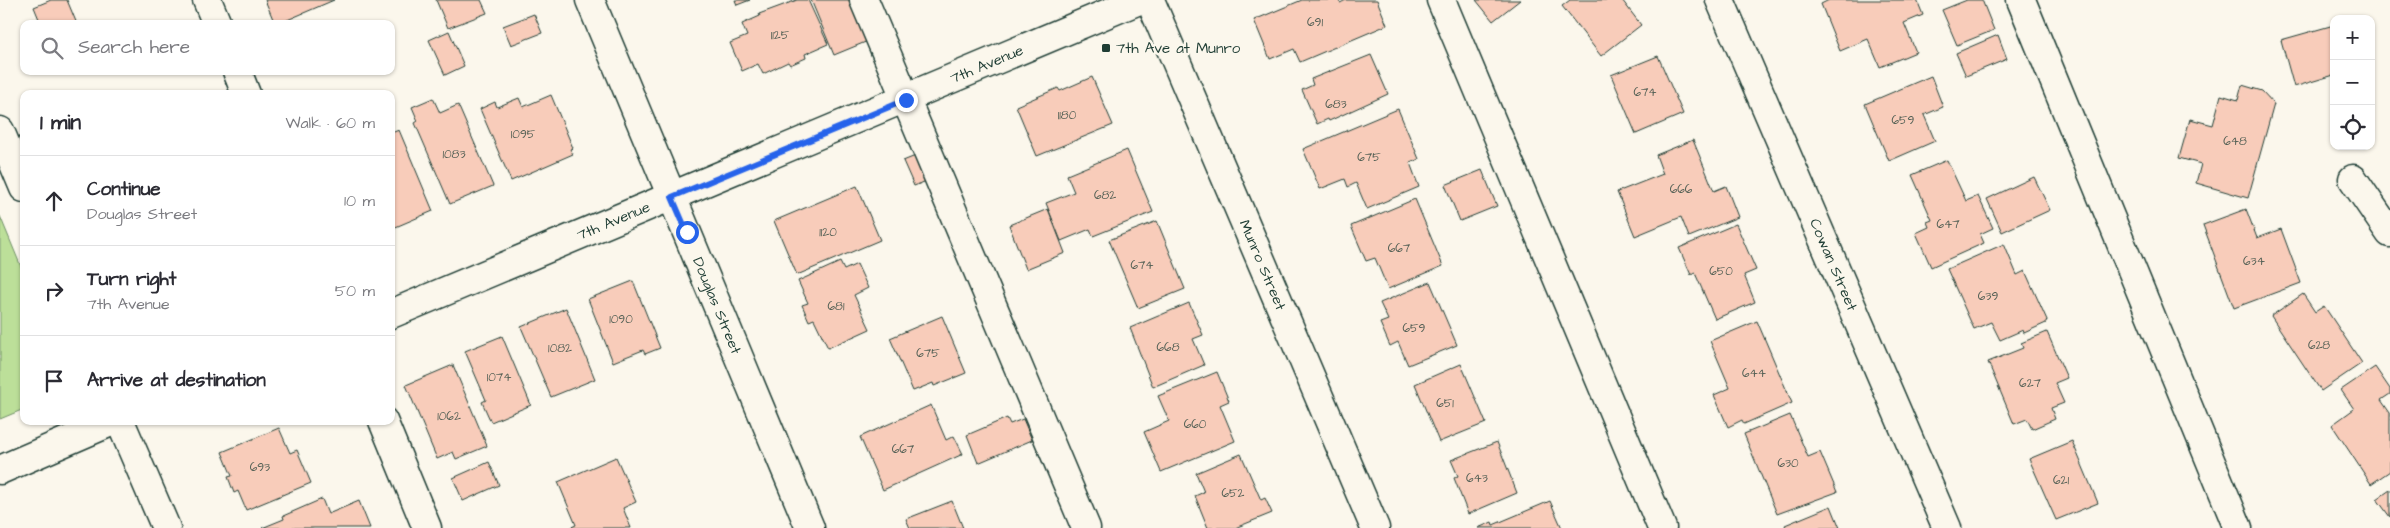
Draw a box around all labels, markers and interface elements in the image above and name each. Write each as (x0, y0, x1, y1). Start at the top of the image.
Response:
house number: 691 (1307, 14, 1323, 31)
map controls (2330, 15, 2375, 150)
button: + (2330, 15, 2375, 60)
search box (20, 20, 395, 75)
house number: 1125 (771, 27, 790, 44)
icon: search (38, 34, 66, 62)
text: Search here (78, 34, 190, 61)
place label: 7th Ave at Munro (1116, 38, 1241, 59)
street label: 7th Avenue (947, 40, 1027, 89)
marker: 7th Ave at Munro (1100, 42, 1112, 54)
button: − (2330, 60, 2375, 105)
house number: 674 (1633, 84, 1657, 101)
route end (895, 89, 918, 112)
house number: 683 (1325, 96, 1347, 113)
button: locate (2330, 105, 2375, 150)
house number: 1180 (1058, 107, 1077, 124)
text: 1 min (40, 108, 81, 137)
text: Walk · 60 m (285, 112, 375, 134)
house number: 659 (1892, 112, 1915, 129)
house number: 1095 (511, 126, 536, 143)
house number: 648 (2223, 133, 2247, 150)
house number: 1083 (443, 146, 466, 163)
house number: 675 (1357, 149, 1381, 166)
text: Continue (87, 176, 161, 203)
house number: 666 (1670, 181, 1693, 198)
icon: ahead (40, 187, 68, 215)
house number: 682 (1094, 187, 1116, 204)
text: 10 m (344, 190, 375, 212)
street label: 7th Avenue (574, 196, 653, 246)
text: Douglas Street (87, 203, 197, 225)
street label: Cowan Street (1804, 215, 1862, 314)
house number: 647 (1936, 216, 1960, 233)
street label: Munro Street (1234, 217, 1291, 314)
route start (676, 221, 699, 244)
house number: 1120 (819, 224, 837, 241)
house number: 667 (1388, 240, 1411, 257)
house number: 634 (2243, 253, 2265, 270)
street label: Douglas Street (687, 254, 746, 357)
house number: 674 (1130, 257, 1154, 274)
house number: 650 (1709, 263, 1733, 280)
text: Turn right (87, 266, 176, 293)
icon: right (40, 277, 68, 305)
text: 50 m (335, 280, 375, 302)
house number: 639 (1978, 288, 1998, 305)
text: 7th Avenue (87, 293, 170, 315)
house number: 681 (828, 298, 845, 315)
house number: 1090 (609, 311, 633, 328)
house number: 659 (1403, 320, 1426, 337)
house number: 628 (2308, 337, 2330, 354)
house number: 668 (1157, 339, 1180, 356)
house number: 1082 (548, 340, 572, 357)
house number: 675 (916, 345, 940, 362)
house number: 644 (1742, 365, 1766, 382)
icon: arrive (40, 367, 68, 395)
text: Arrive at destination (87, 367, 266, 394)
house number: 1074 (487, 369, 511, 386)
house number: 627 (2019, 375, 2042, 392)
house number: 651 (1436, 395, 1454, 412)
house number: 1062 (437, 408, 461, 425)
house number: 660 (1184, 416, 1207, 433)
house number: 667 (892, 441, 915, 458)
house number: 630 (1777, 455, 1799, 472)
house number: 693 (250, 459, 270, 476)
house number: 643 (1466, 470, 1488, 487)
house number: 621 (2053, 472, 2069, 489)
house number: 652 (1222, 485, 1245, 502)

